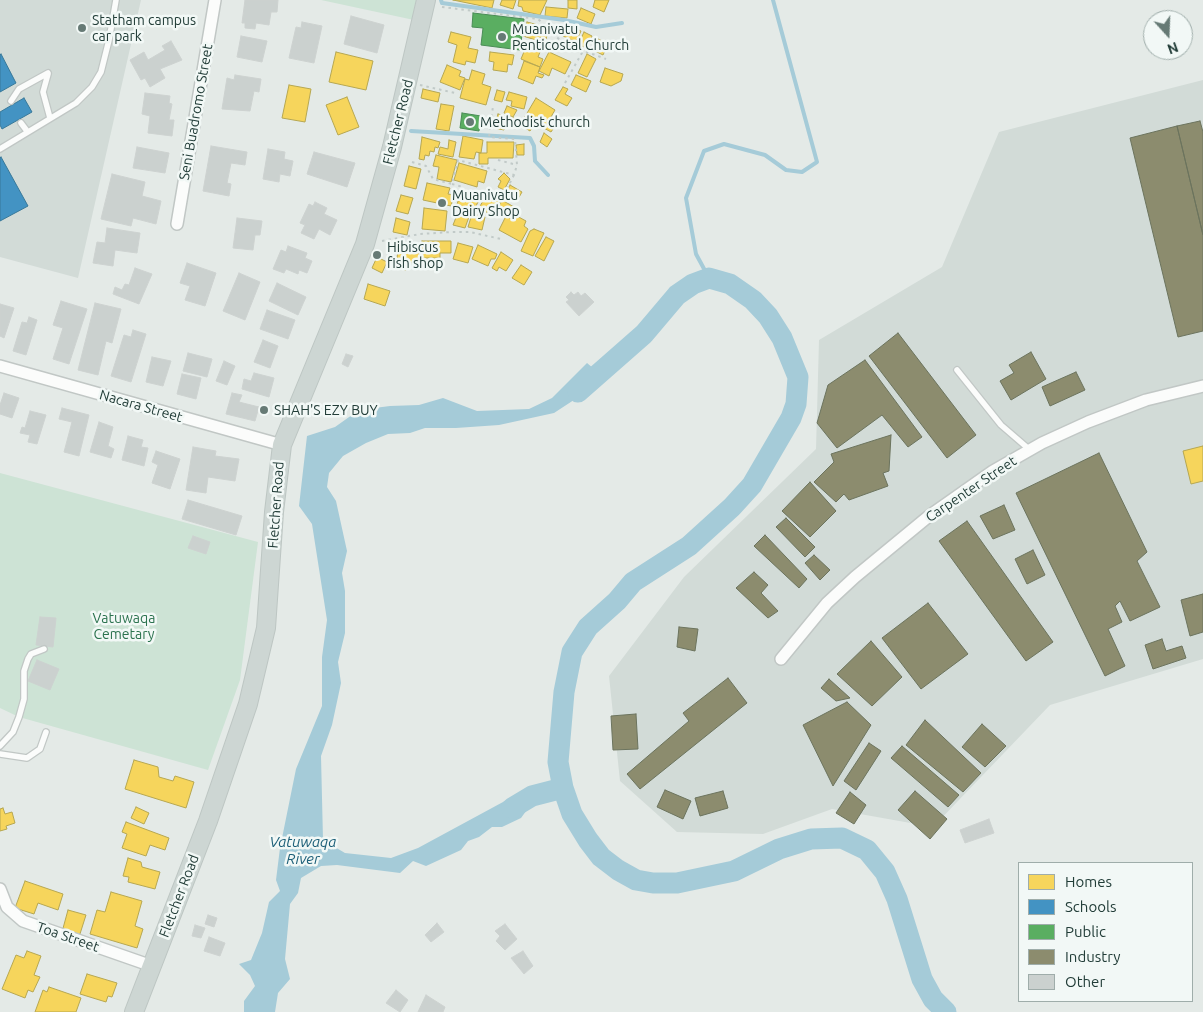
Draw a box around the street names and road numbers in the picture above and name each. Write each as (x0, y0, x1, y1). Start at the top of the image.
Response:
street label: Seni Buadromo Street (176, 43, 216, 181)
street label: Fletcher Road (379, 78, 417, 166)
street label: Nacara Street (98, 386, 184, 426)
street label: Carpenter Street (922, 452, 1020, 526)
street label: Fletcher Road (265, 461, 287, 549)
street label: Fletcher Road (156, 852, 202, 940)
street label: Toa Street (35, 919, 101, 955)

